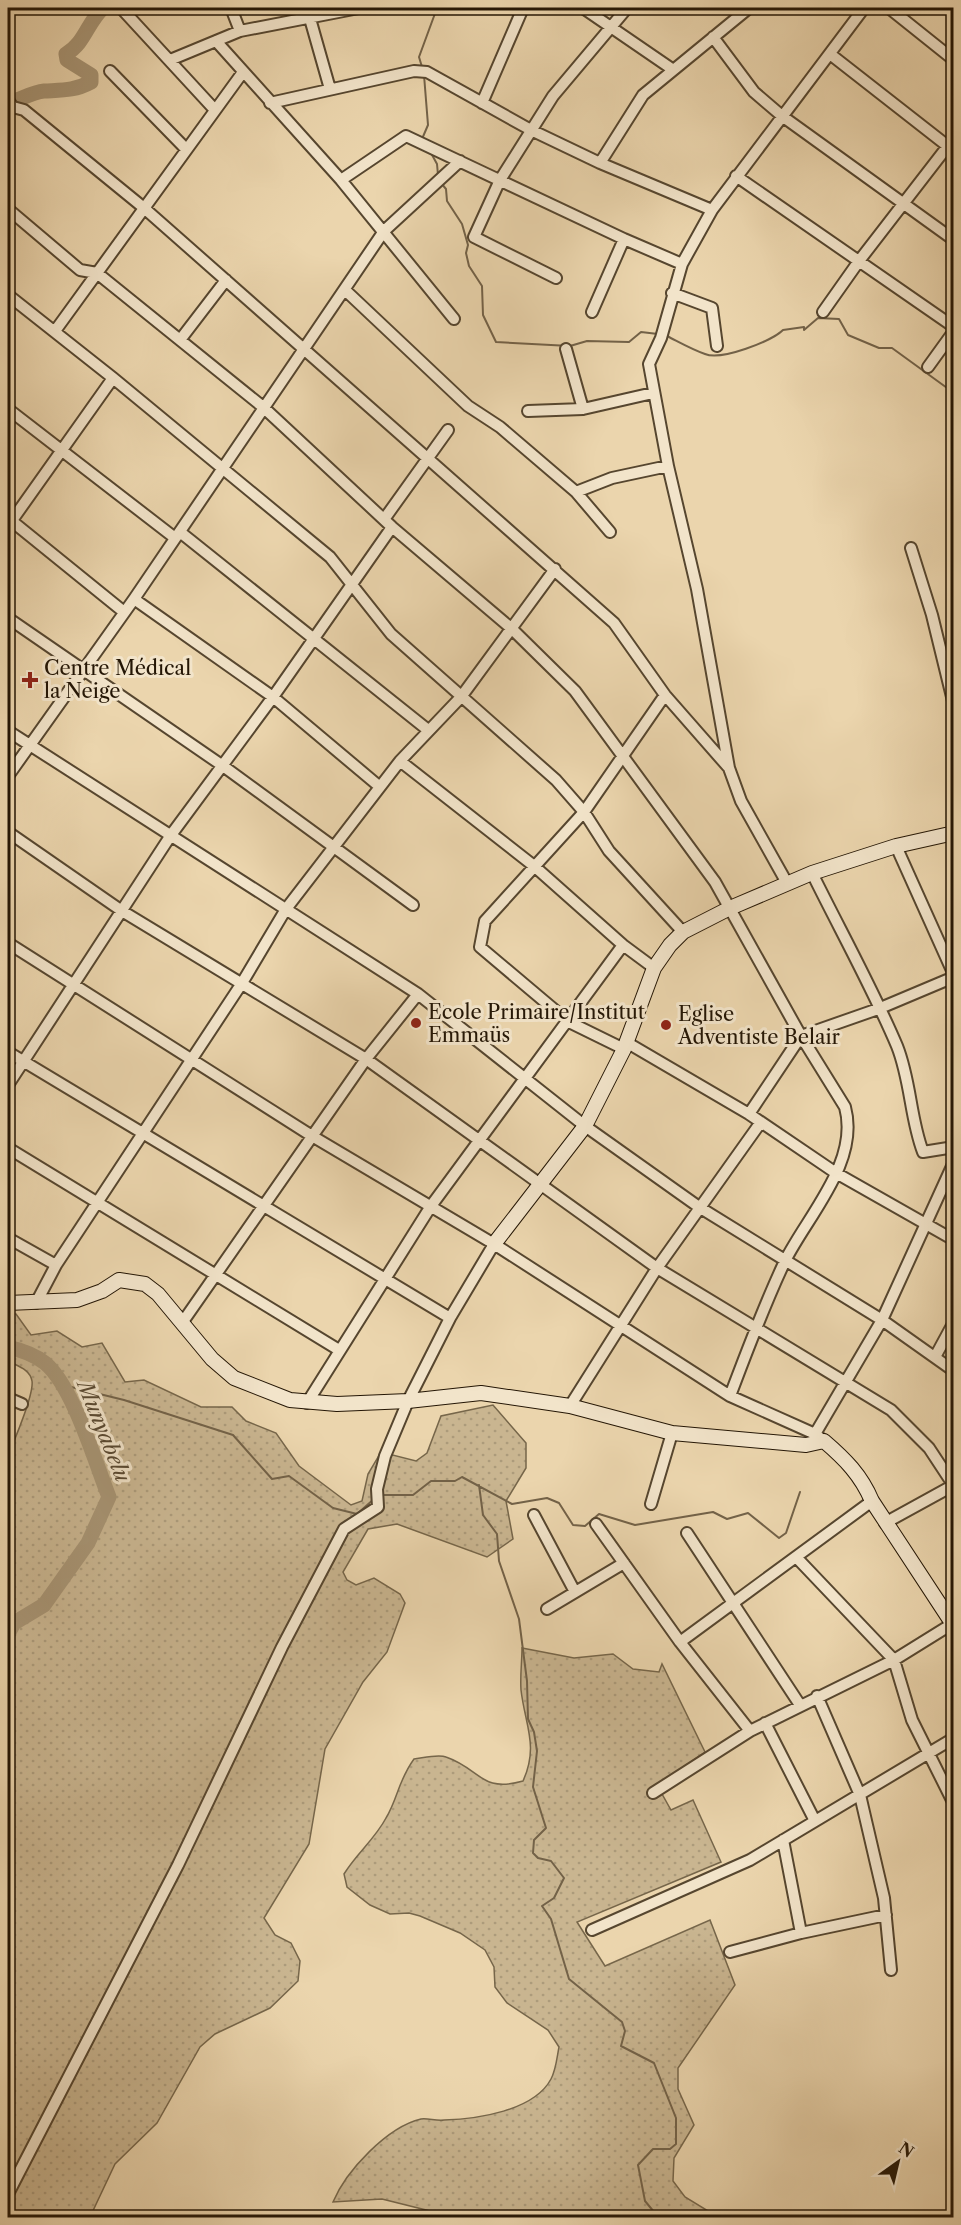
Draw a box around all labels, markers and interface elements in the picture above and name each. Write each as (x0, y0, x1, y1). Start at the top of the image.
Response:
place label: Centre Médical la Neige (44, 656, 191, 703)
marker: Centre Médical la Neige (21, 671, 39, 689)
place label: Ecole Primaire/Institut Emmaüs (428, 1000, 645, 1047)
place label: Eglise Adventiste Belair (677, 1002, 841, 1049)
marker: Ecole Primaire/Institut Emmaüs (409, 1016, 423, 1030)
marker: Eglise Adventiste Belair (659, 1018, 673, 1032)
water label: Munyabelu (71, 1374, 136, 1486)
north arrow (868, 2132, 928, 2192)
text: N (895, 2137, 918, 2162)

